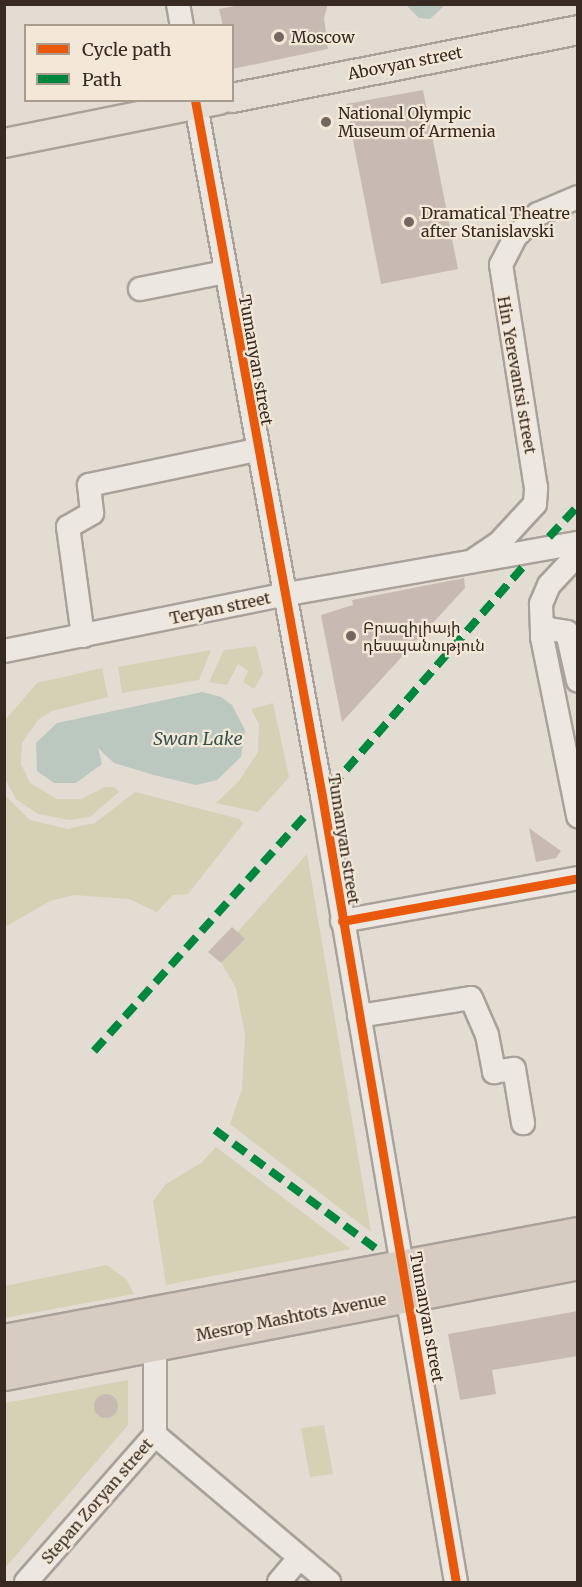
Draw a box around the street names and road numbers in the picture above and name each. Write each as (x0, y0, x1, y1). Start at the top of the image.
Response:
street label: Abovyan street (346, 42, 464, 84)
street label: Tumanyan street (235, 293, 277, 427)
street label: Hin Yerevantsi street (494, 295, 540, 455)
street label: Teryan street (168, 588, 272, 628)
street label: Tumanyan street (324, 772, 364, 906)
street label: Tumanyan street (406, 1250, 448, 1384)
street label: Mesrop Mashtots Avenue (194, 1289, 388, 1345)
street label: Stepan Zoryan street (37, 1434, 157, 1568)

